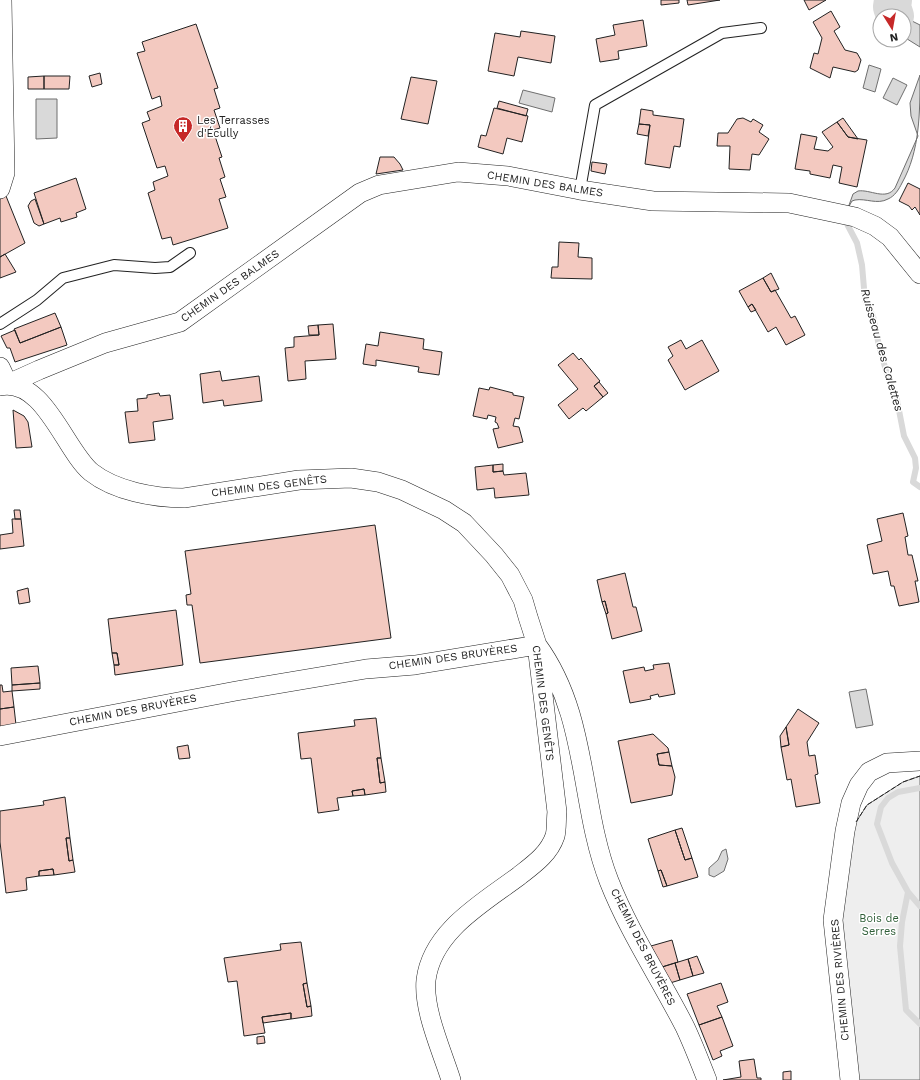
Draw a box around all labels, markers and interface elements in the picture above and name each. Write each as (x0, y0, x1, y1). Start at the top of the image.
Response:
north arrow (872, 8, 912, 48)
text: N (889, 30, 899, 44)
place label: Les Terrasses d'Écully (197, 114, 270, 140)
building icon: Les Terrasses d'Écully (172, 115, 194, 143)
street label: CHEMIN DES BALMES (486, 168, 604, 200)
street label: CHEMIN DES BALMES (178, 247, 282, 325)
water label: Ruisseau des Calettes (858, 287, 906, 413)
street label: CHEMIN DES GENÊTS (210, 471, 328, 500)
street label: CHEMIN DES BRUYÈRES (388, 641, 518, 672)
street label: CHEMIN DES GENÊTS (529, 644, 558, 762)
street label: CHEMIN DES BRUYÈRES (68, 690, 198, 729)
street label: CHEMIN DES BRUYÈRES (608, 886, 679, 1008)
park label: Bois de Serres (859, 912, 899, 938)
street label: CHEMIN DES RIVIÈRES (827, 919, 852, 1042)

